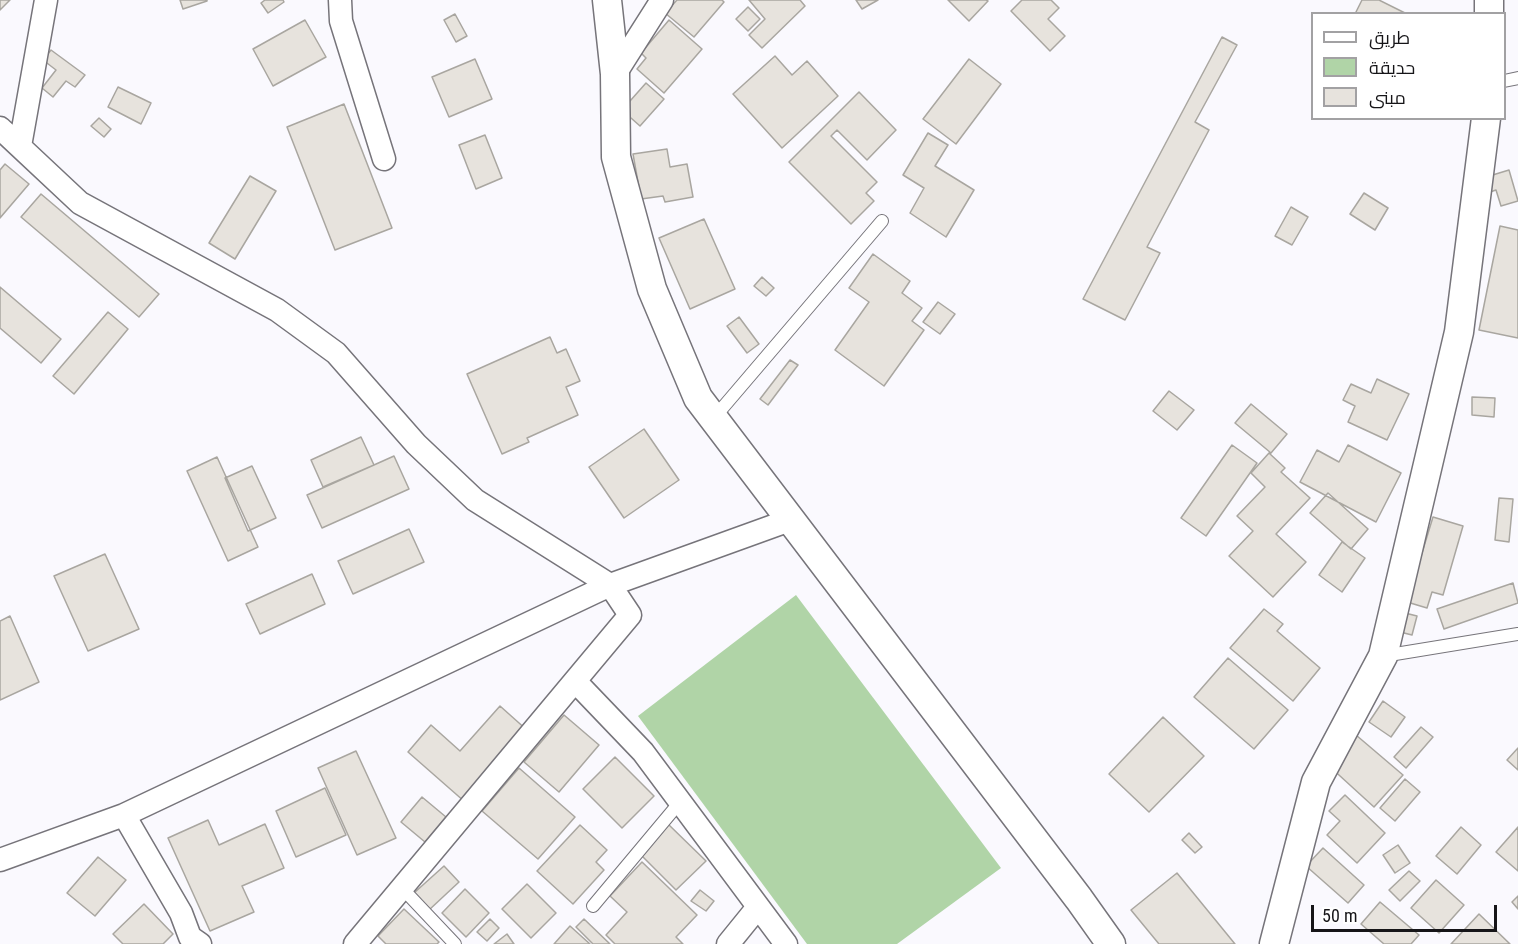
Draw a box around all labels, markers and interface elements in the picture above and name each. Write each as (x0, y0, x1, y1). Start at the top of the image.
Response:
legend (1311, 12, 1506, 120)
text: طريق (1369, 27, 1410, 48)
text: حديقة (1369, 57, 1415, 78)
text: مبنى (1369, 87, 1406, 108)
scale bar (1314, 893, 1500, 931)
text: 50 m (1322, 905, 1357, 926)

